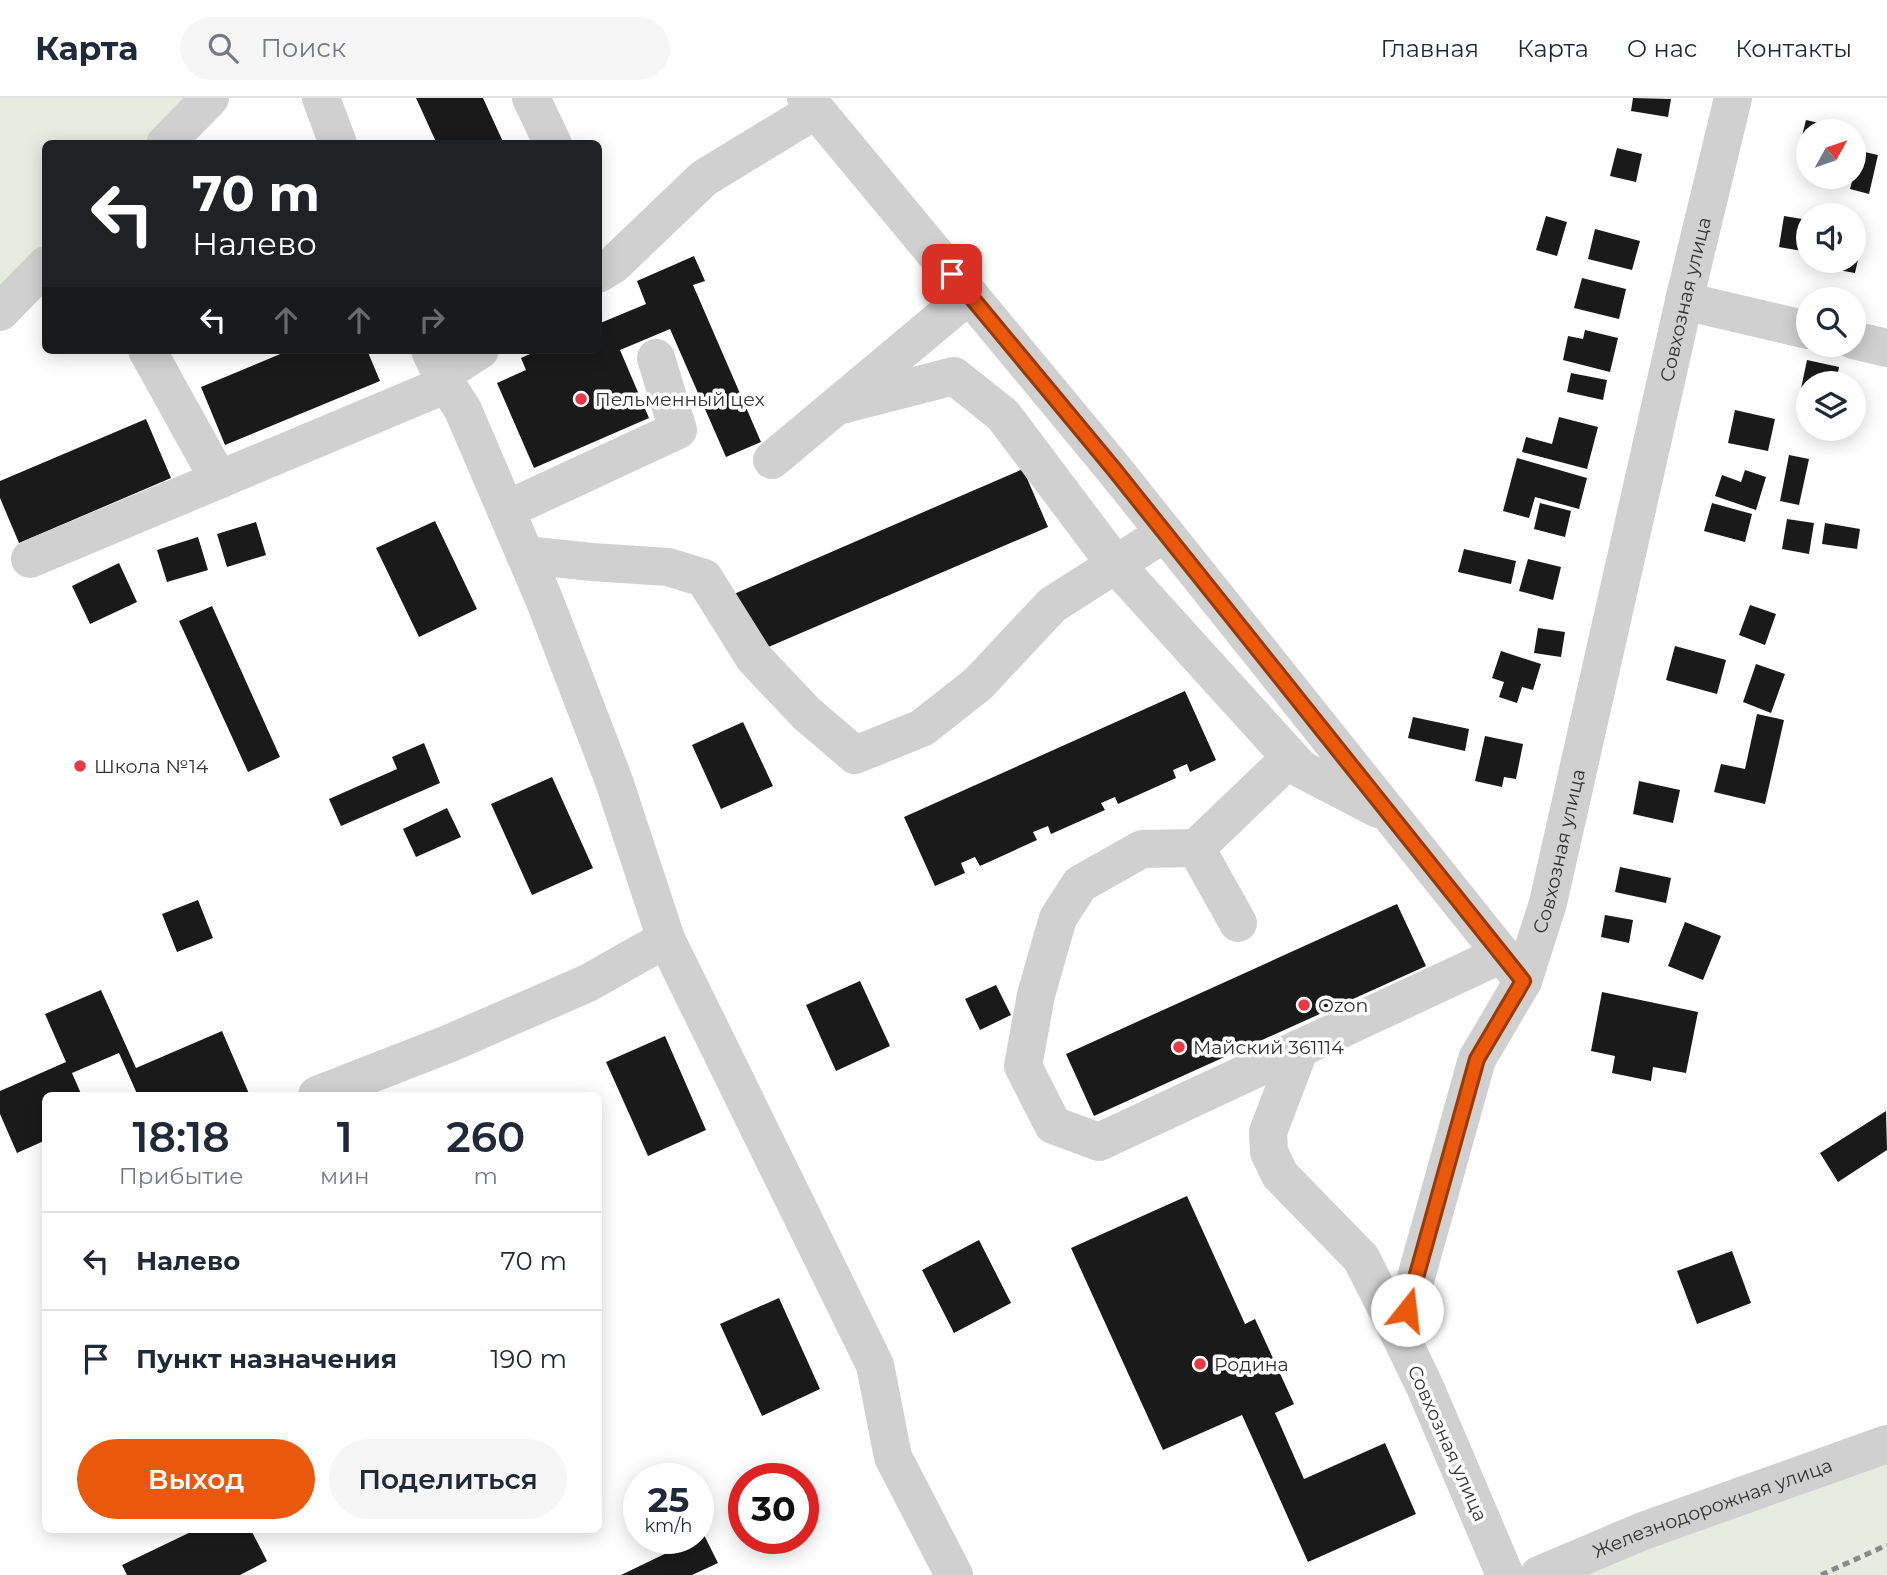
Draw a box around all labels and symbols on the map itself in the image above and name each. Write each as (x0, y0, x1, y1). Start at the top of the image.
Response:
north arrow (1796, 119, 1866, 189)
street label: Совхозная улица (1655, 215, 1716, 384)
pin (922, 244, 982, 304)
place label: Пельменный цех (595, 388, 765, 411)
marker: Пельменный цех (573, 391, 589, 407)
place label: Школа №14 (94, 755, 209, 778)
marker: Школа №14 (72, 758, 88, 774)
street label: Совхозная улица (1528, 767, 1590, 936)
place label: Ozon (1318, 994, 1368, 1017)
marker: Ozon (1296, 997, 1312, 1013)
place label: Майский 361114 (1193, 1036, 1344, 1059)
marker: Майский 361114 (1171, 1039, 1187, 1055)
position arrow (1370, 1273, 1444, 1347)
place label: Родина (1214, 1353, 1289, 1376)
marker: Родина (1192, 1356, 1208, 1372)
street label: Совхозная улица (1403, 1362, 1492, 1525)
street label: Железнодорожная улица (1589, 1453, 1835, 1563)
speed limit sign: 30 (728, 1463, 819, 1554)

